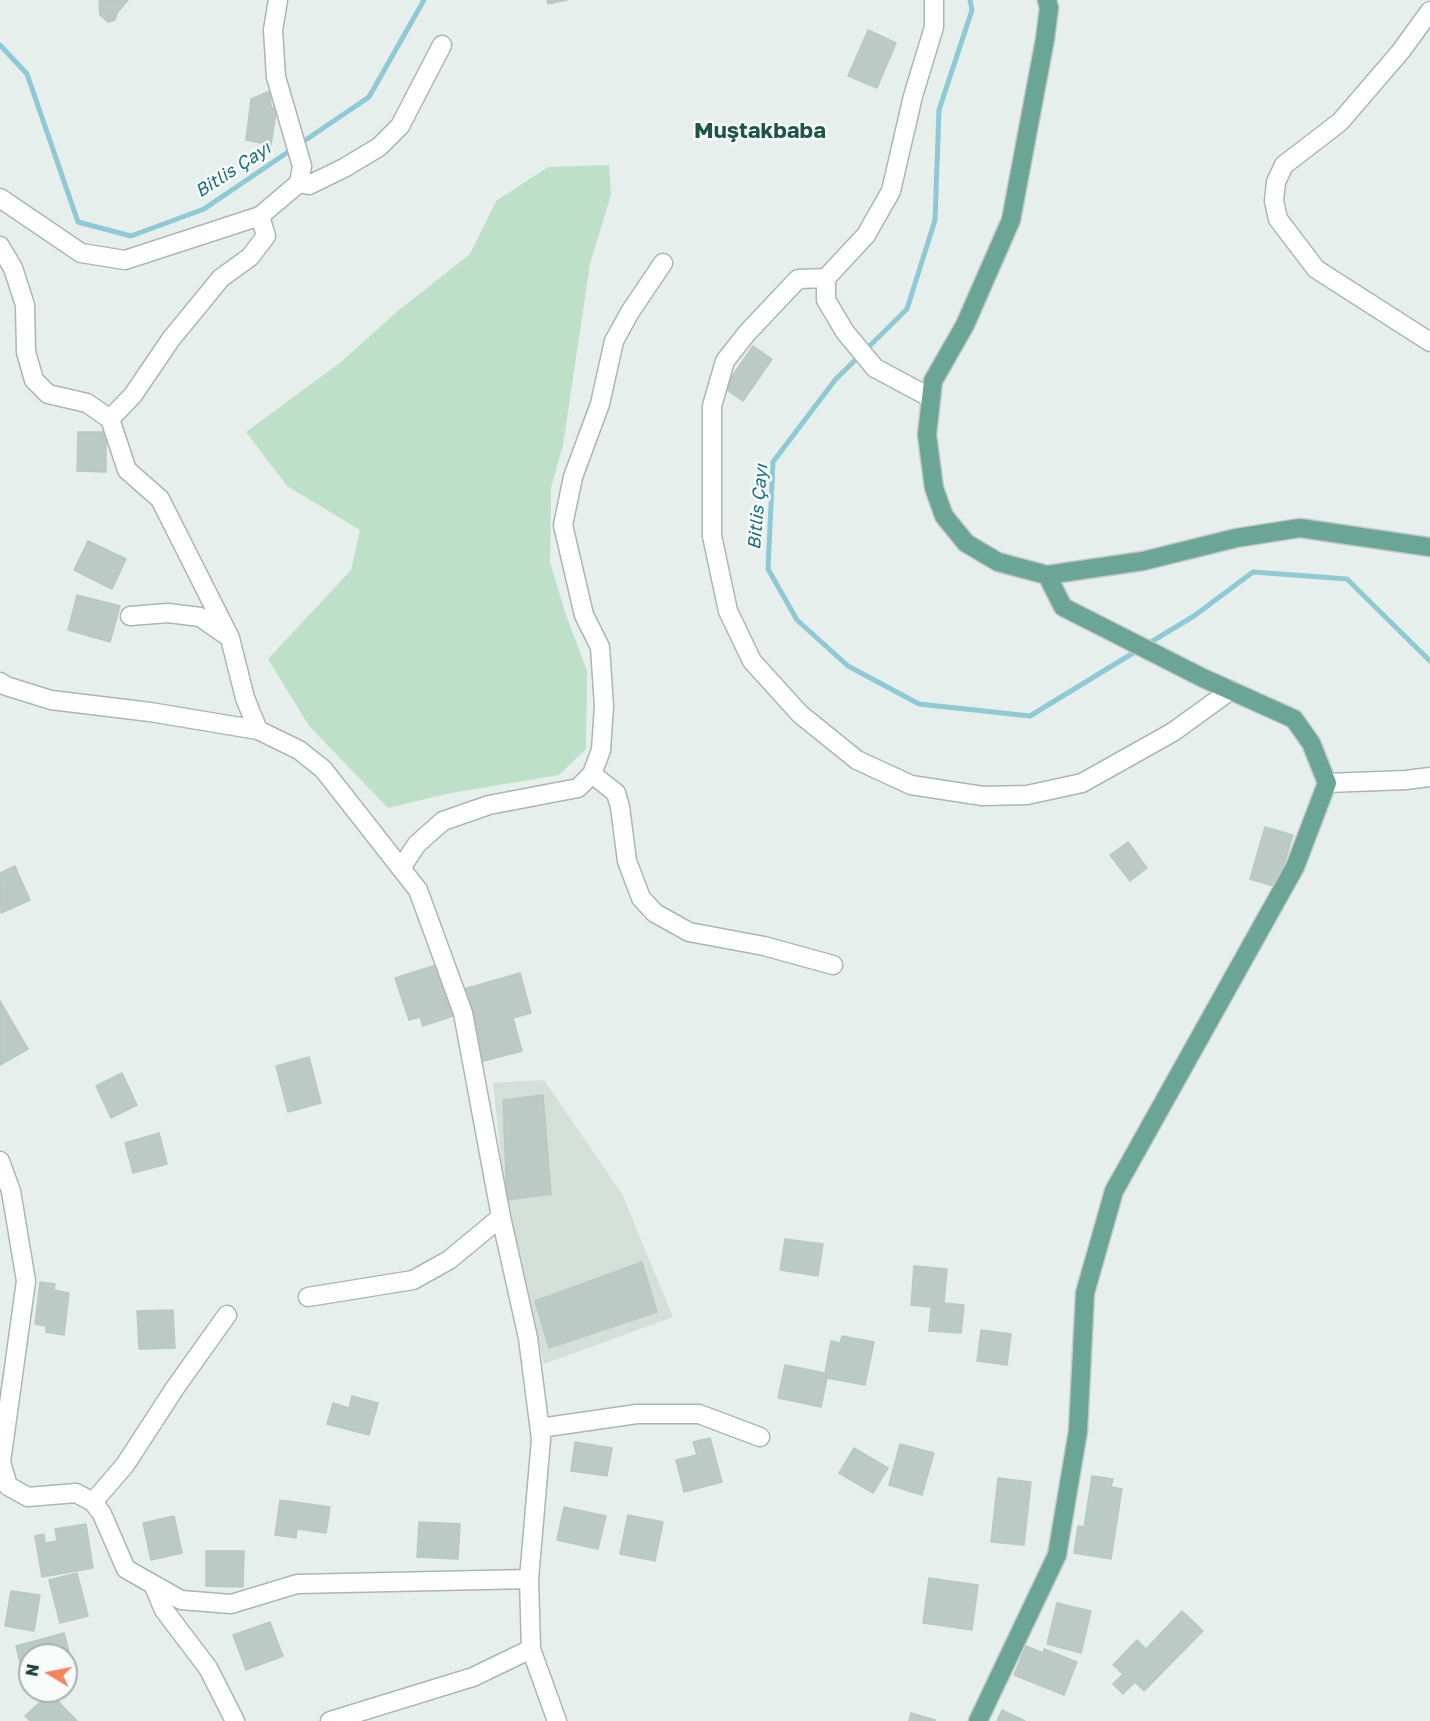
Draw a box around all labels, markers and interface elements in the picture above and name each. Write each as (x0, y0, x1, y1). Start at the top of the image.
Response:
district label: Muştakbaba (694, 118, 826, 144)
water label: Bitlis Çayı (191, 138, 275, 202)
water label: Bitlis Çayı (744, 463, 772, 551)
north arrow (18, 1643, 78, 1703)
text: N (21, 1662, 43, 1678)

